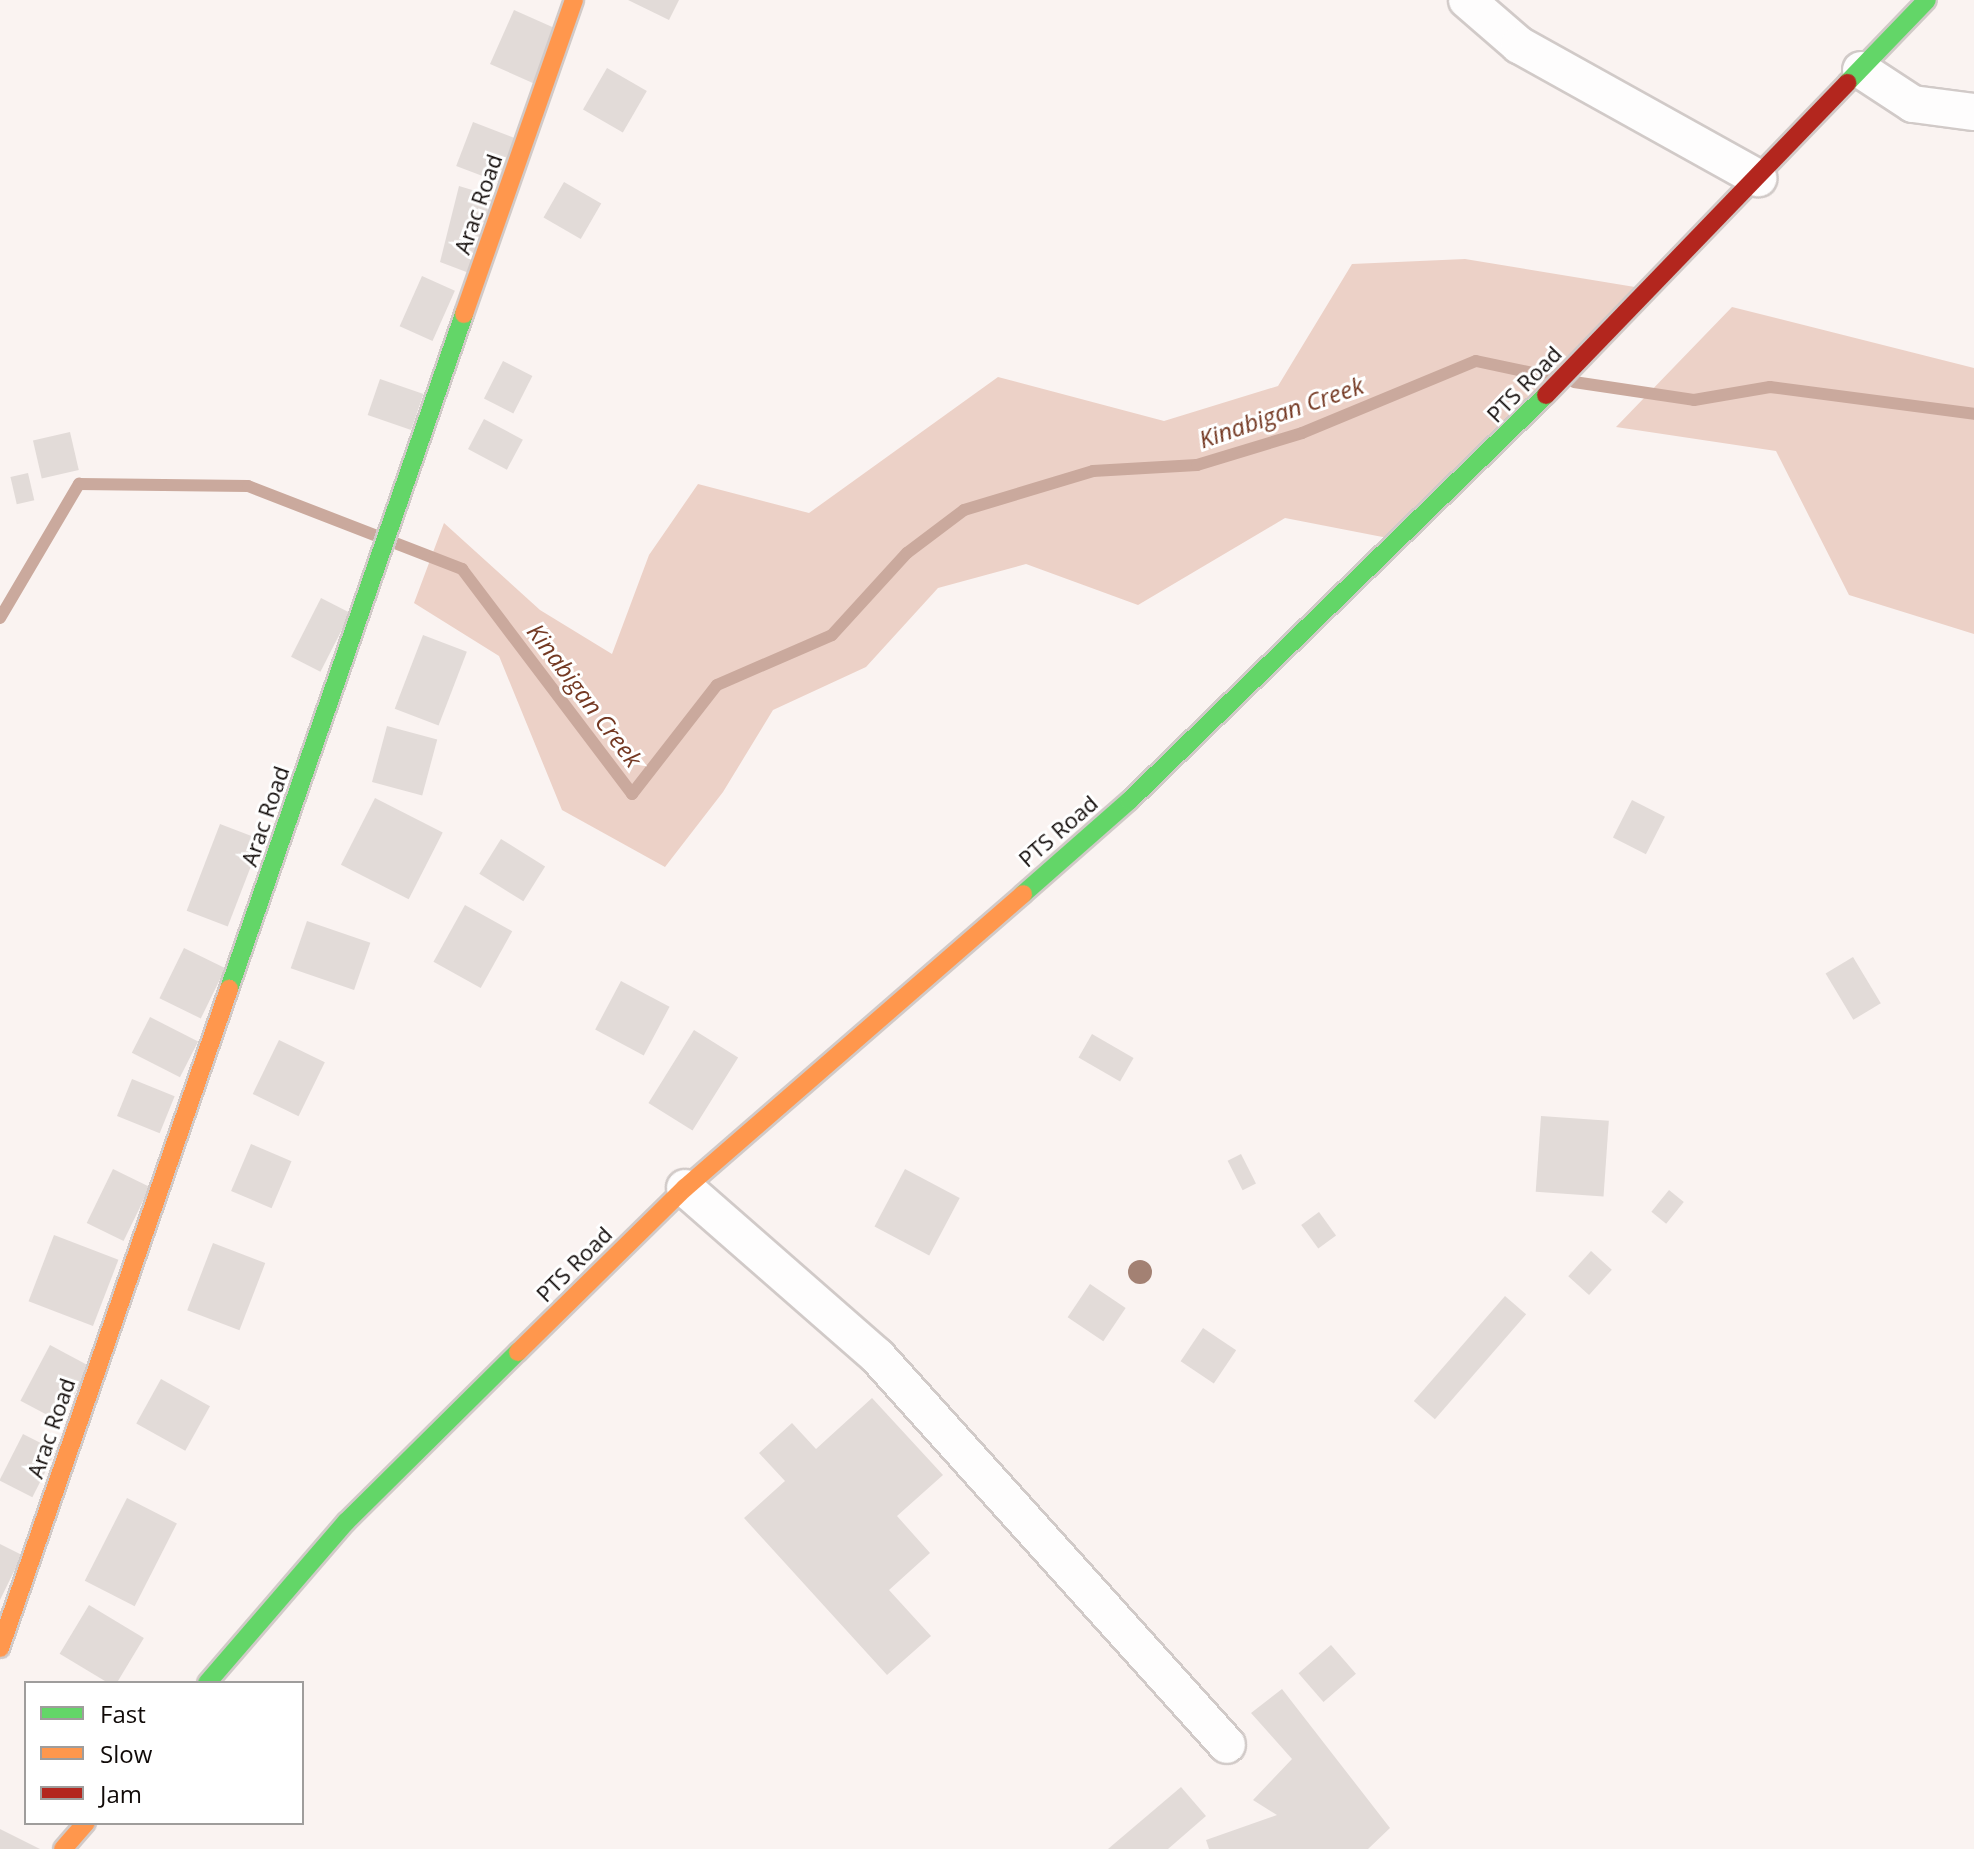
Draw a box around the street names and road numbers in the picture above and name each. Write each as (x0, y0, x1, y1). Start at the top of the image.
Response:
street label: Arac Road (449, 151, 507, 257)
street label: PTS Road (1481, 340, 1567, 428)
street label: Arac Road (236, 763, 294, 869)
street label: PTS Road (1013, 790, 1103, 872)
street label: PTS Road (531, 1221, 617, 1307)
street label: Arac Road (22, 1375, 80, 1481)

